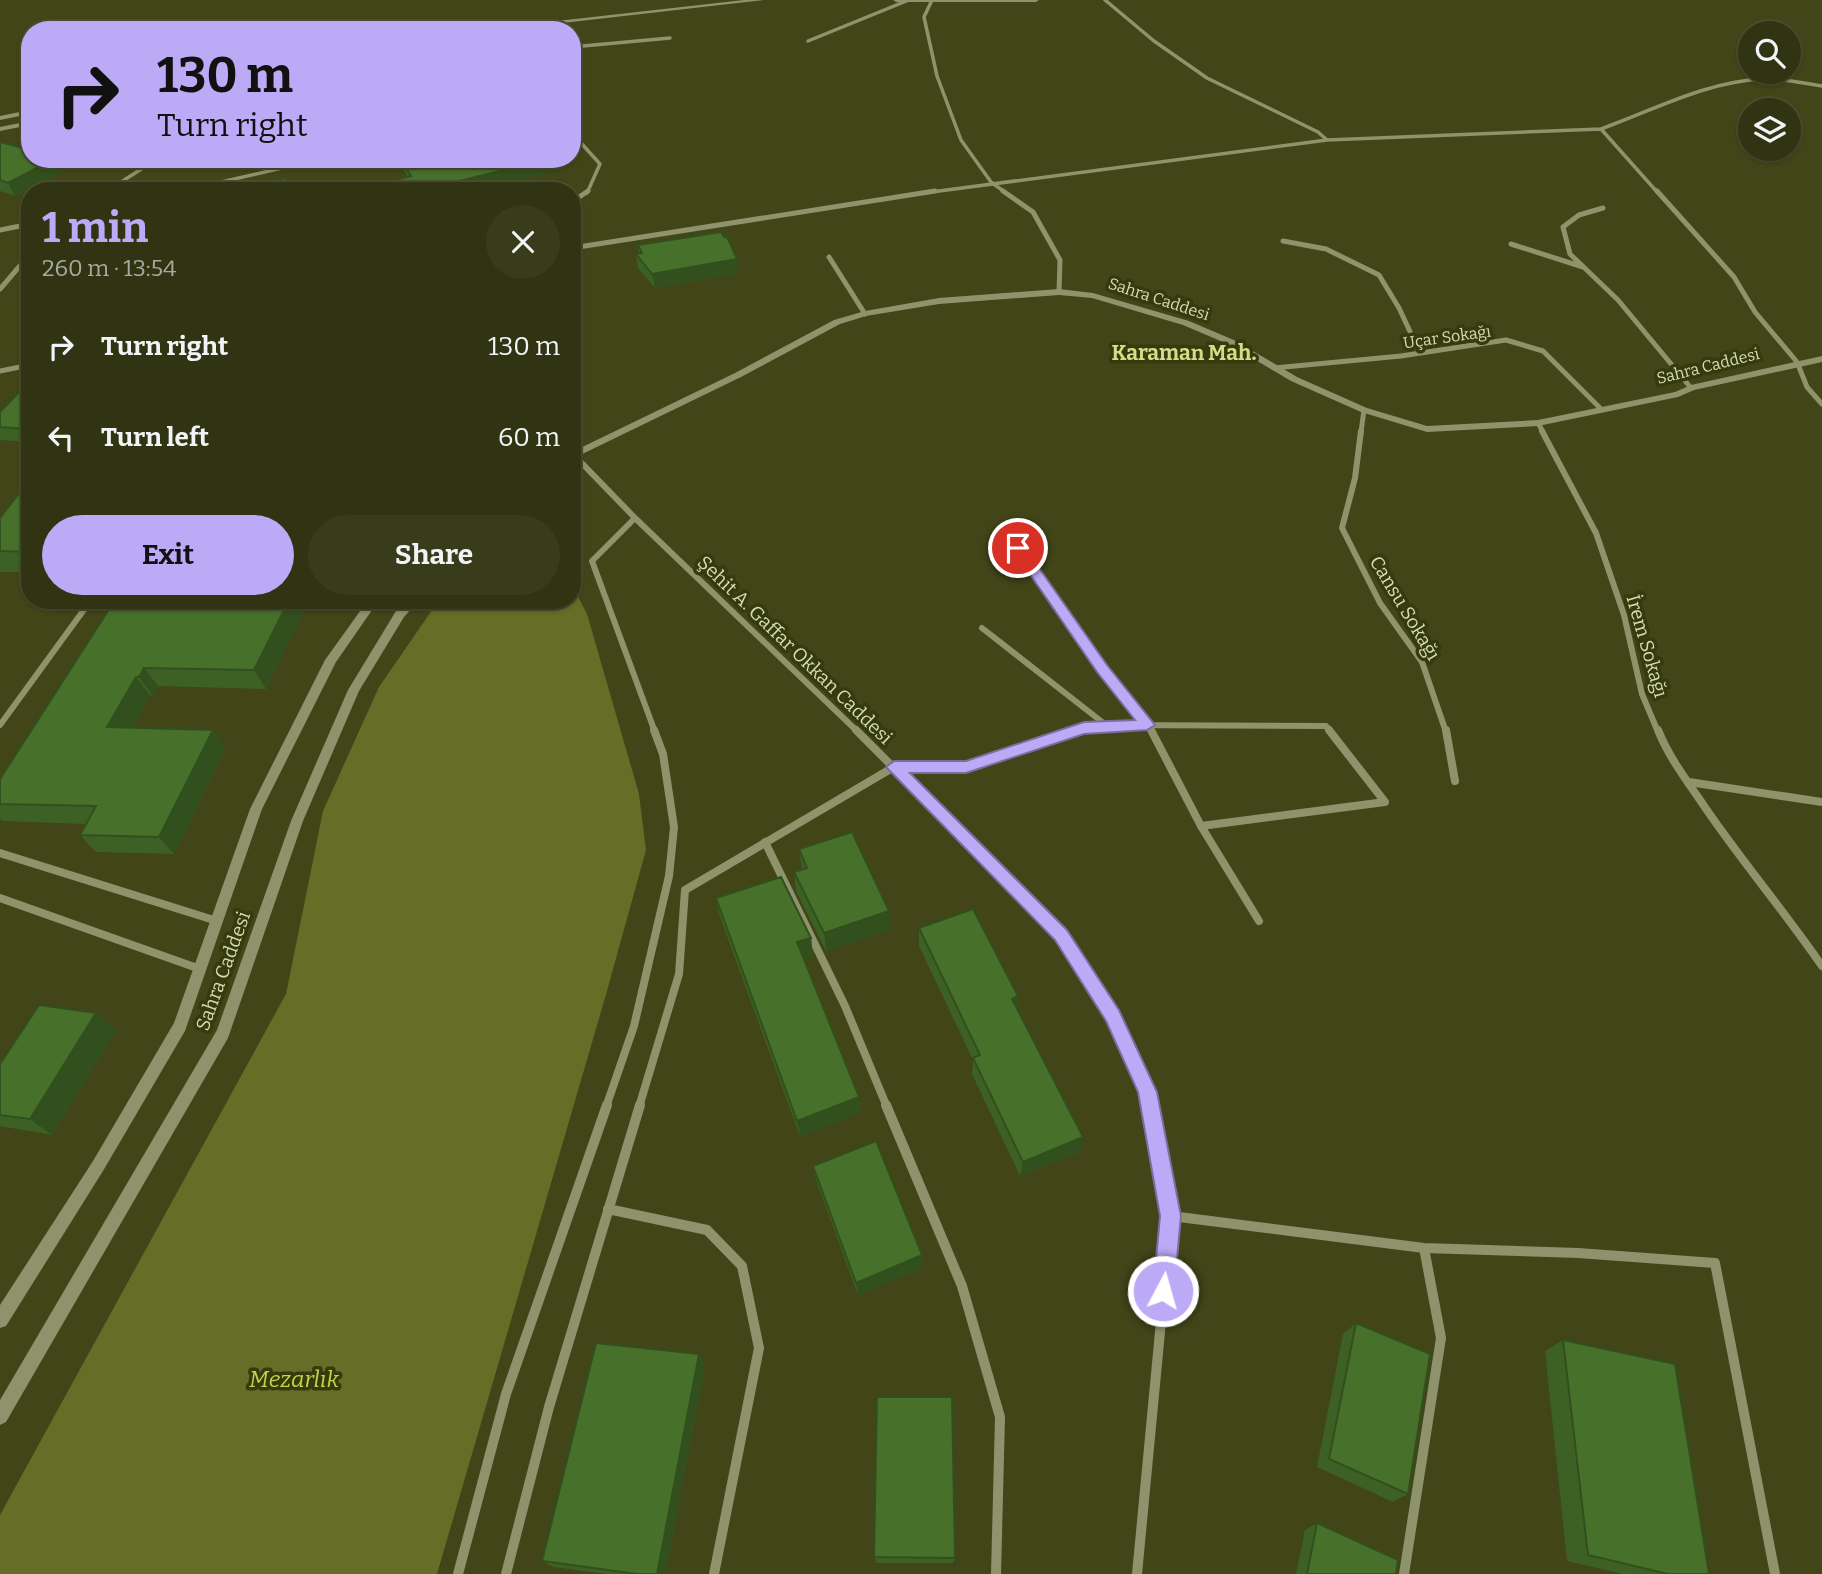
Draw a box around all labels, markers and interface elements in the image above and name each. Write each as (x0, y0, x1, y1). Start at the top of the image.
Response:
map controls (1738, 21, 1801, 161)
button: search (1738, 21, 1801, 84)
text: 130 m (157, 46, 293, 105)
icon: right (42, 49, 133, 140)
button: layers (1738, 98, 1801, 161)
text: Turn right (157, 106, 308, 144)
text: 1 min (42, 203, 148, 253)
button: close (486, 205, 560, 279)
text: 260 m · 13:54 (42, 254, 176, 282)
street label: Sahra Caddesi (1106, 274, 1212, 324)
street label: Uçar Sokağı (1402, 321, 1492, 353)
icon: right (42, 328, 80, 366)
text: Turn right (101, 331, 228, 362)
text: 130 m (488, 331, 560, 362)
district label: Karaman Mah. (1112, 340, 1256, 366)
street label: Sahra Caddesi (1655, 344, 1762, 388)
icon: left (42, 419, 80, 457)
text: Turn left (101, 422, 209, 453)
text: 60 m (498, 422, 560, 453)
button: Exit (42, 515, 294, 595)
button: Share (308, 515, 560, 595)
pin (988, 518, 1048, 578)
icon: arrive (999, 529, 1037, 567)
street label: Şehit A. Gaffar Okkan Caddesi (693, 551, 897, 749)
street label: Cansu Sokağı (1365, 552, 1445, 665)
street label: İrem Sokağı (1621, 592, 1673, 700)
street label: Sahra Caddesi (191, 908, 255, 1034)
position arrow (1126, 1254, 1200, 1328)
park label: Mezarlık (249, 1365, 339, 1393)

